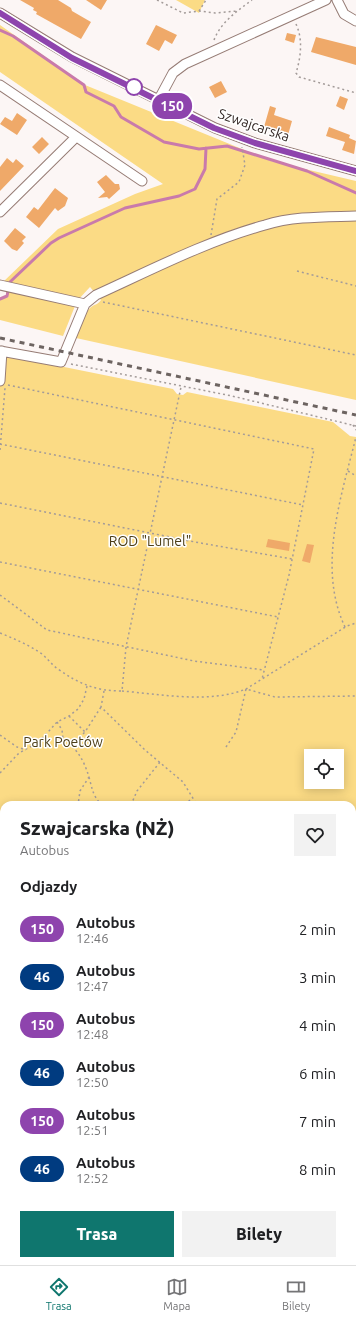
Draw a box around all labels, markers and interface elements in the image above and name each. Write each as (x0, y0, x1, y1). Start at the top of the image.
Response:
unlabelled marker (125, 78, 143, 96)
line badge: 150 (149, 93, 195, 119)
text: 150 (160, 98, 184, 114)
street label: Szwajcarska (216, 105, 292, 145)
park label: ROD "Lumel" (109, 533, 191, 549)
park label: Park Poetów (23, 734, 103, 750)
map controls (304, 749, 344, 789)
button: locate (304, 749, 344, 789)
button: heart (294, 814, 336, 856)
text: Szwajcarska (NŻ) (20, 817, 174, 839)
text: Autobus (20, 843, 69, 857)
text: Odjazdy (20, 878, 77, 895)
text: Autobus (76, 914, 135, 931)
text: 150 (30, 921, 54, 937)
text: 2 min (299, 921, 336, 938)
text: 12:46 (76, 931, 109, 945)
text: Autobus (76, 962, 135, 979)
text: 46 (34, 969, 50, 985)
text: 3 min (299, 969, 336, 986)
text: 12:47 (76, 979, 109, 993)
text: Autobus (76, 1010, 135, 1027)
text: 150 (30, 1017, 54, 1033)
text: 4 min (299, 1017, 336, 1034)
text: 12:48 (76, 1027, 109, 1041)
text: Autobus (76, 1058, 135, 1075)
text: 46 (34, 1065, 50, 1081)
text: 6 min (299, 1065, 336, 1082)
text: 12:50 (76, 1075, 109, 1089)
text: Autobus (76, 1106, 135, 1123)
text: 150 (30, 1113, 54, 1129)
text: 7 min (299, 1113, 336, 1130)
text: 12:51 (76, 1123, 109, 1137)
text: Autobus (76, 1154, 135, 1171)
text: 46 (34, 1161, 50, 1177)
text: 8 min (299, 1161, 336, 1178)
text: 12:52 (76, 1171, 109, 1185)
button: Trasa (20, 1211, 174, 1257)
button: Bilety (182, 1211, 336, 1257)
tab: Trasa (46, 1276, 72, 1312)
tab: Mapa (163, 1276, 191, 1312)
tab: Bilety (282, 1276, 310, 1312)

